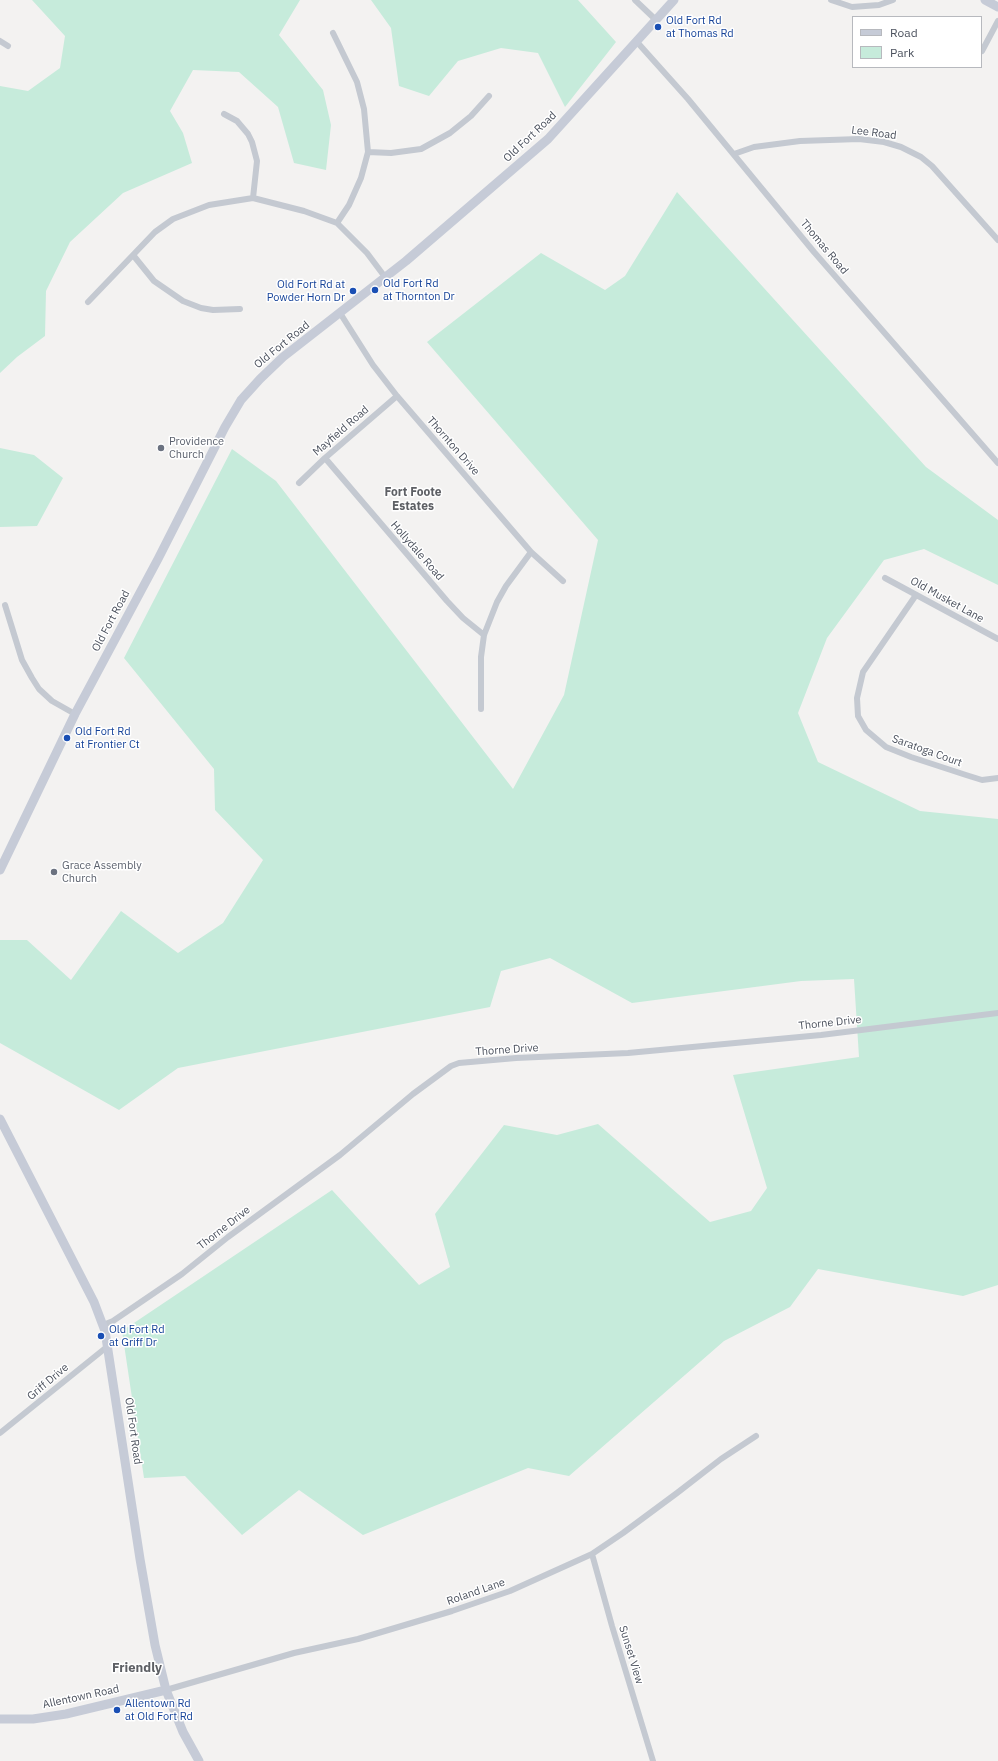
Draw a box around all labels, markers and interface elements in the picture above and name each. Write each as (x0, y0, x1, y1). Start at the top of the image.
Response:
place label: Old Fort Rd at Thomas Rd (666, 14, 734, 40)
legend (852, 16, 982, 68)
marker: Old Fort Rd at Thomas Rd (653, 22, 663, 32)
text: Road (890, 25, 918, 40)
text: Park (890, 45, 914, 60)
street label: Old Fort Road (501, 109, 559, 165)
street label: Lee Road (851, 124, 897, 142)
street label: Thomas Road (797, 217, 851, 277)
place label: Old Fort Rd at Thornton Dr (383, 277, 455, 303)
place label: Old Fort Rd at Powder Horn Dr (267, 278, 345, 304)
marker: Old Fort Rd at Thornton Dr (370, 285, 380, 295)
marker: Old Fort Rd at Powder Horn Dr (348, 286, 358, 296)
street label: Old Fort Road (252, 319, 312, 371)
street label: Mayfield Road (310, 403, 372, 459)
street label: Thornton Drive (424, 414, 482, 478)
place label: Providence Church (169, 435, 224, 461)
marker: Providence Church (156, 443, 166, 453)
district label: Fort Foote Estates (384, 486, 442, 514)
street label: Hollydale Road (388, 519, 446, 583)
street label: Old Musket Lane (908, 574, 986, 626)
street label: Old Fort Road (89, 588, 133, 654)
place label: Old Fort Rd at Frontier Ct (75, 725, 140, 751)
street label: Saratoga Court (890, 732, 964, 770)
marker: Old Fort Rd at Frontier Ct (62, 733, 72, 743)
place label: Grace Assembly Church (62, 859, 142, 885)
marker: Grace Assembly Church (49, 867, 59, 877)
street label: Thorne Drive (798, 1013, 862, 1033)
street label: Thorne Drive (475, 1041, 539, 1059)
street label: Thorne Drive (195, 1203, 253, 1253)
place label: Old Fort Rd at Griff Dr (109, 1323, 165, 1349)
marker: Old Fort Rd at Griff Dr (96, 1331, 106, 1341)
street label: Griff Drive (25, 1361, 71, 1403)
street label: Old Fort Road (122, 1397, 144, 1465)
street label: Roland Lane (445, 1576, 507, 1608)
street label: Sunset View (616, 1624, 646, 1686)
district label: Friendly (112, 1660, 162, 1676)
street label: Allentown Road (42, 1682, 120, 1712)
place label: Allentown Rd at Old Fort Rd (125, 1697, 193, 1723)
marker: Allentown Rd at Old Fort Rd (112, 1705, 122, 1715)

